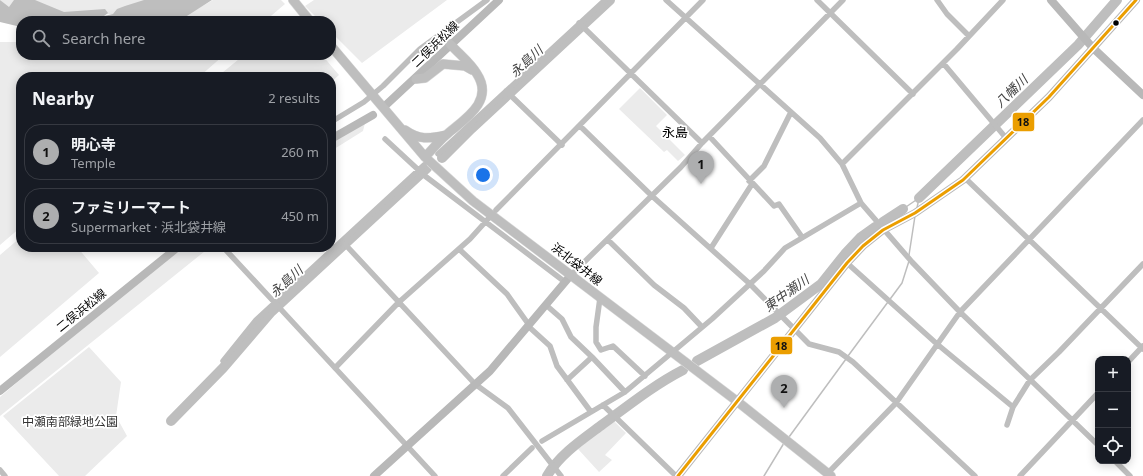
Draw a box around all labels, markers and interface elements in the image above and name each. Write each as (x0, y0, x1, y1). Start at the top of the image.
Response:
search box (16, 16, 336, 60)
street label: 二俣浜松線 (408, 17, 462, 71)
unlabelled marker (1111, 18, 1121, 28)
icon: search (30, 27, 52, 49)
text: Search here (62, 28, 145, 48)
water label: 永島川 (506, 40, 548, 81)
water label: 八幡川 (991, 70, 1033, 111)
text: Nearby (32, 87, 94, 110)
text: 2 results (268, 89, 320, 107)
line badge: 18 (1012, 112, 1035, 132)
text: 18 (1017, 114, 1029, 129)
district label: 永島 (662, 123, 688, 141)
text: 明心寺 (71, 134, 116, 154)
text: 1 (42, 143, 50, 161)
text: 260 m (281, 143, 319, 161)
pin: 1 (688, 151, 714, 184)
text: Temple (71, 154, 116, 172)
your location (473, 165, 493, 185)
text: ファミリーマート (71, 197, 191, 217)
text: 2 (42, 207, 50, 225)
text: 450 m (281, 207, 319, 225)
text: Supermarket · 浜北袋井線 (71, 218, 226, 236)
street label: 浜北袋井線 (548, 239, 606, 289)
water label: 永島川 (266, 260, 308, 301)
water label: 東中瀬川 (760, 269, 814, 316)
street label: 二俣浜松線 (52, 285, 110, 335)
line badge: 18 (770, 336, 793, 355)
text: 18 (775, 338, 787, 353)
map controls (1095, 356, 1131, 464)
button: + (1095, 356, 1131, 392)
pin: 2 (771, 375, 797, 408)
button: − (1095, 392, 1131, 428)
park label: 中瀬南部緑地公園 (22, 413, 118, 430)
button: locate (1095, 428, 1131, 464)

